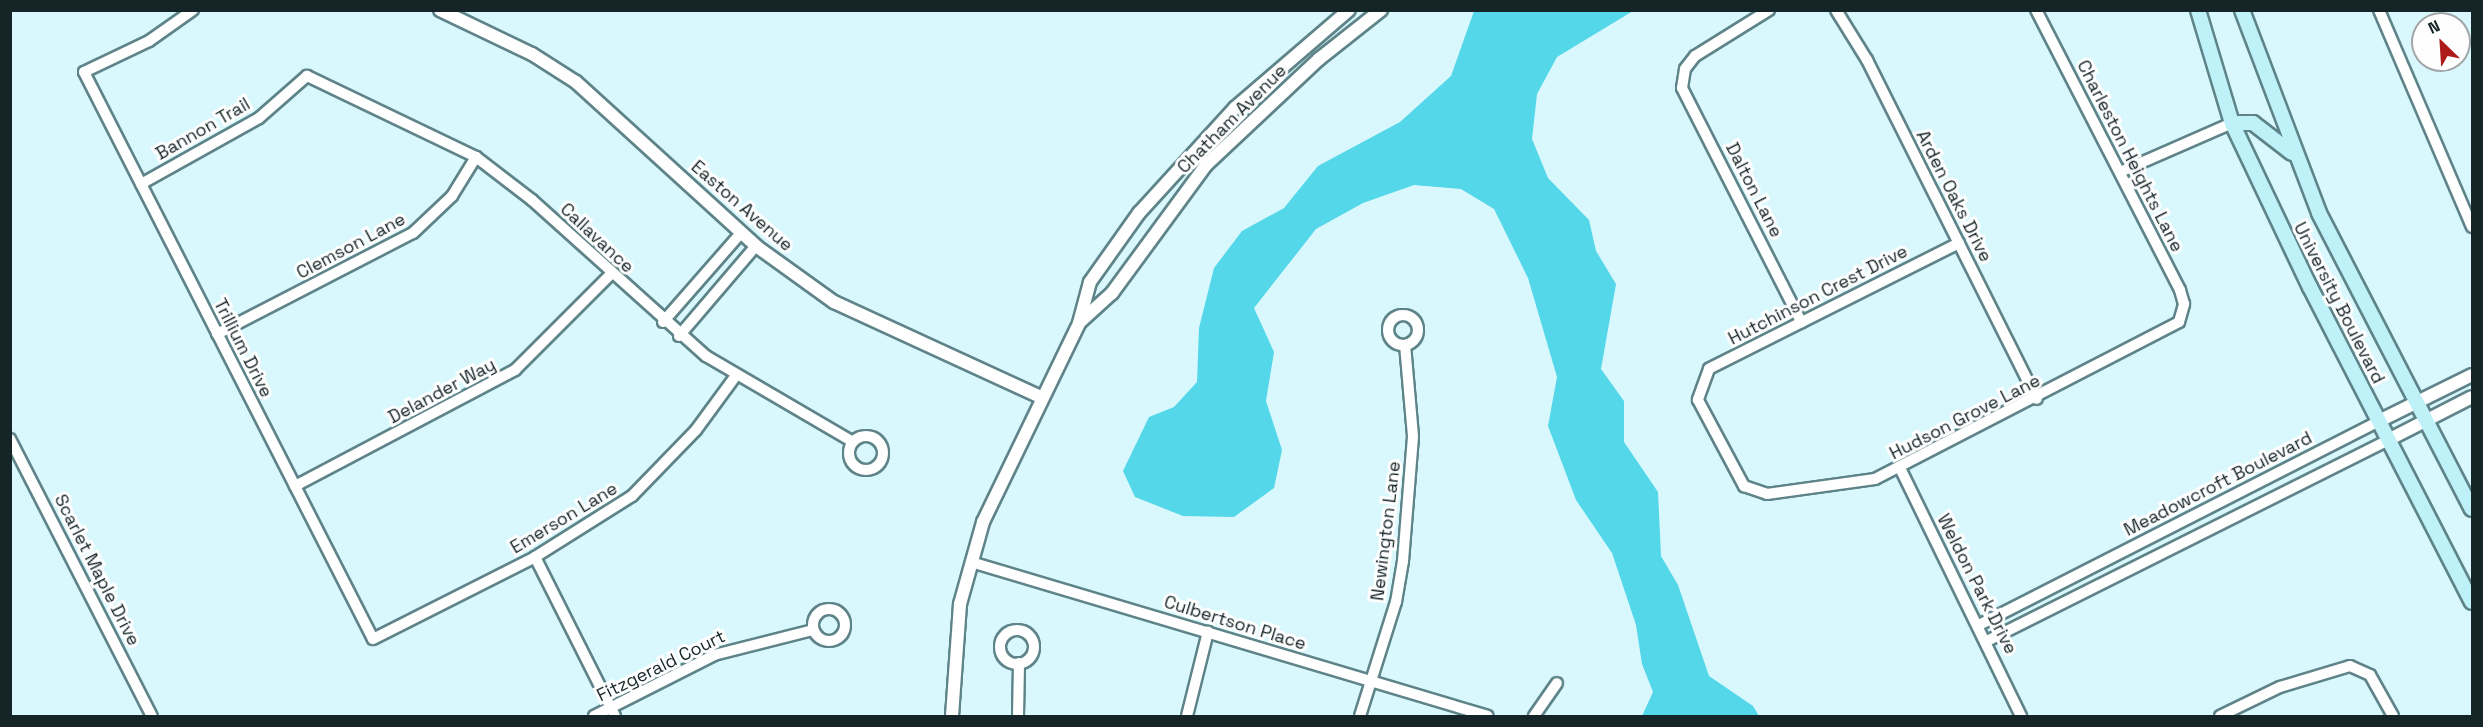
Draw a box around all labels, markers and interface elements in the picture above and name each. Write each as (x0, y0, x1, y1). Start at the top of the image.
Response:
north arrow (2411, 12, 2471, 72)
text: N (2425, 15, 2443, 39)
street label: Charleston Heights Lane (2072, 57, 2188, 255)
street label: Chatham Avenue (1173, 60, 1291, 178)
street label: Bannon Trail (152, 93, 254, 165)
street label: Arden Oaks Drive (1912, 127, 1996, 265)
street label: Dalton Lane (1721, 139, 1787, 241)
street label: Easton Avenue (687, 156, 797, 256)
street label: Callavance (556, 198, 638, 278)
street label: Clemson Lane (293, 208, 409, 284)
street label: University Boulevard (2289, 219, 2389, 387)
street label: Hutchinson Crest Drive (1725, 240, 1911, 350)
street label: Trillium Drive (209, 295, 277, 401)
street label: Delander Way (385, 354, 499, 428)
street label: Hudson Grove Lane (1886, 370, 2044, 464)
street label: Meadowcroft Boulevard (2120, 427, 2316, 541)
street label: Newington Lane (1367, 460, 1405, 602)
street label: Emerson Lane (507, 478, 621, 558)
street label: Scarlet Maple Drive (49, 491, 145, 649)
street label: Weldon Park Drive (1932, 510, 2022, 658)
street label: Culbertson Place (1161, 591, 1309, 655)
street label: Fitzgerald Court (593, 626, 729, 706)

